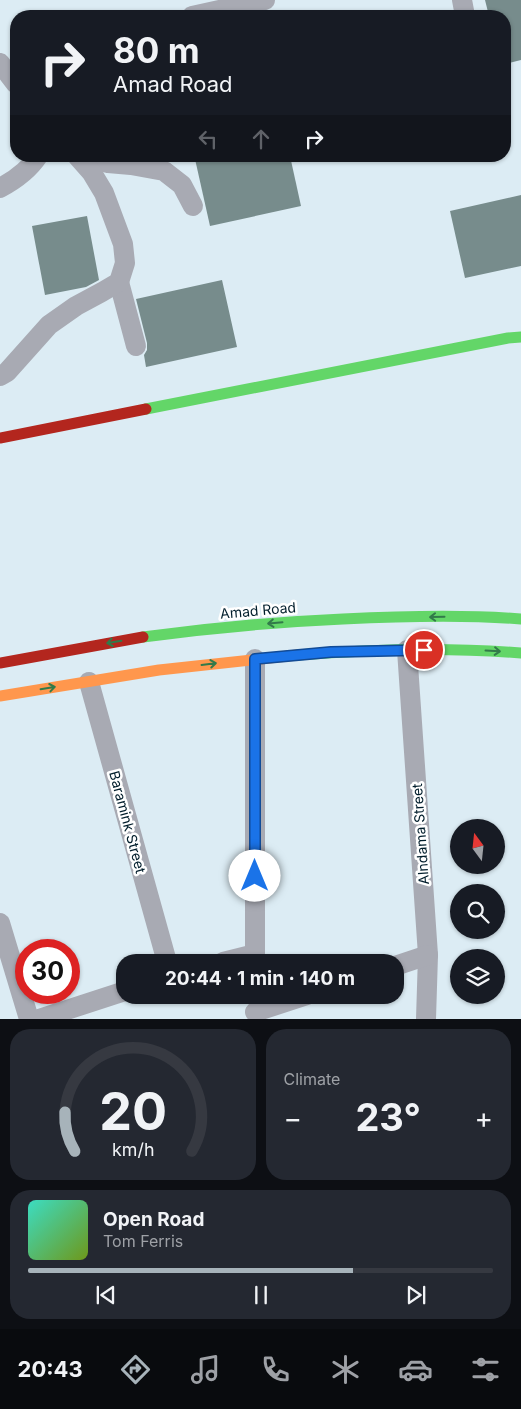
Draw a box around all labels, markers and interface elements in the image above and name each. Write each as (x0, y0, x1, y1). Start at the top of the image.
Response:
text: 80 m (113, 29, 200, 71)
icon: right (30, 30, 95, 95)
text: Amad Road (113, 71, 233, 97)
icon: left (194, 125, 222, 153)
icon: ahead (247, 125, 275, 153)
icon: right (300, 125, 328, 153)
street label: Amad Road (219, 598, 297, 622)
one-way arrow (430, 612, 446, 622)
one-way arrow (267, 619, 283, 628)
pin (403, 629, 445, 671)
icon: arrive (410, 636, 438, 664)
one-way arrow (106, 637, 122, 647)
one-way arrow (485, 646, 501, 655)
one-way arrow (200, 659, 216, 669)
one-way arrow (40, 683, 56, 693)
street label: Baramink Street (106, 769, 150, 875)
street label: Alndama Street (408, 782, 432, 885)
north arrow (450, 819, 505, 874)
map controls (450, 819, 505, 1004)
position arrow (228, 849, 280, 901)
button: search (450, 884, 505, 939)
speed limit sign: 30 (15, 939, 80, 1004)
button: layers (450, 949, 505, 1004)
text: 20:44 · 1 min · 140 m (165, 967, 355, 990)
text: Climate (284, 1069, 340, 1089)
text: 20 (99, 1080, 167, 1143)
text: 23° (355, 1094, 421, 1140)
text: − (284, 1101, 302, 1135)
text: + (474, 1101, 493, 1135)
text: km/h (112, 1139, 154, 1160)
text: Open Road (103, 1208, 204, 1231)
text: Tom Ferris (103, 1231, 183, 1251)
icon: previous (92, 1281, 120, 1309)
icon: pause (247, 1281, 275, 1309)
icon: next (402, 1281, 430, 1309)
icon: directions (118, 1352, 153, 1387)
icon: music (188, 1352, 223, 1387)
icon: phone (258, 1352, 293, 1387)
icon: climate (328, 1352, 363, 1387)
icon: car (398, 1352, 433, 1387)
icon: filters (468, 1352, 503, 1387)
text: 20:43 (18, 1356, 83, 1382)

